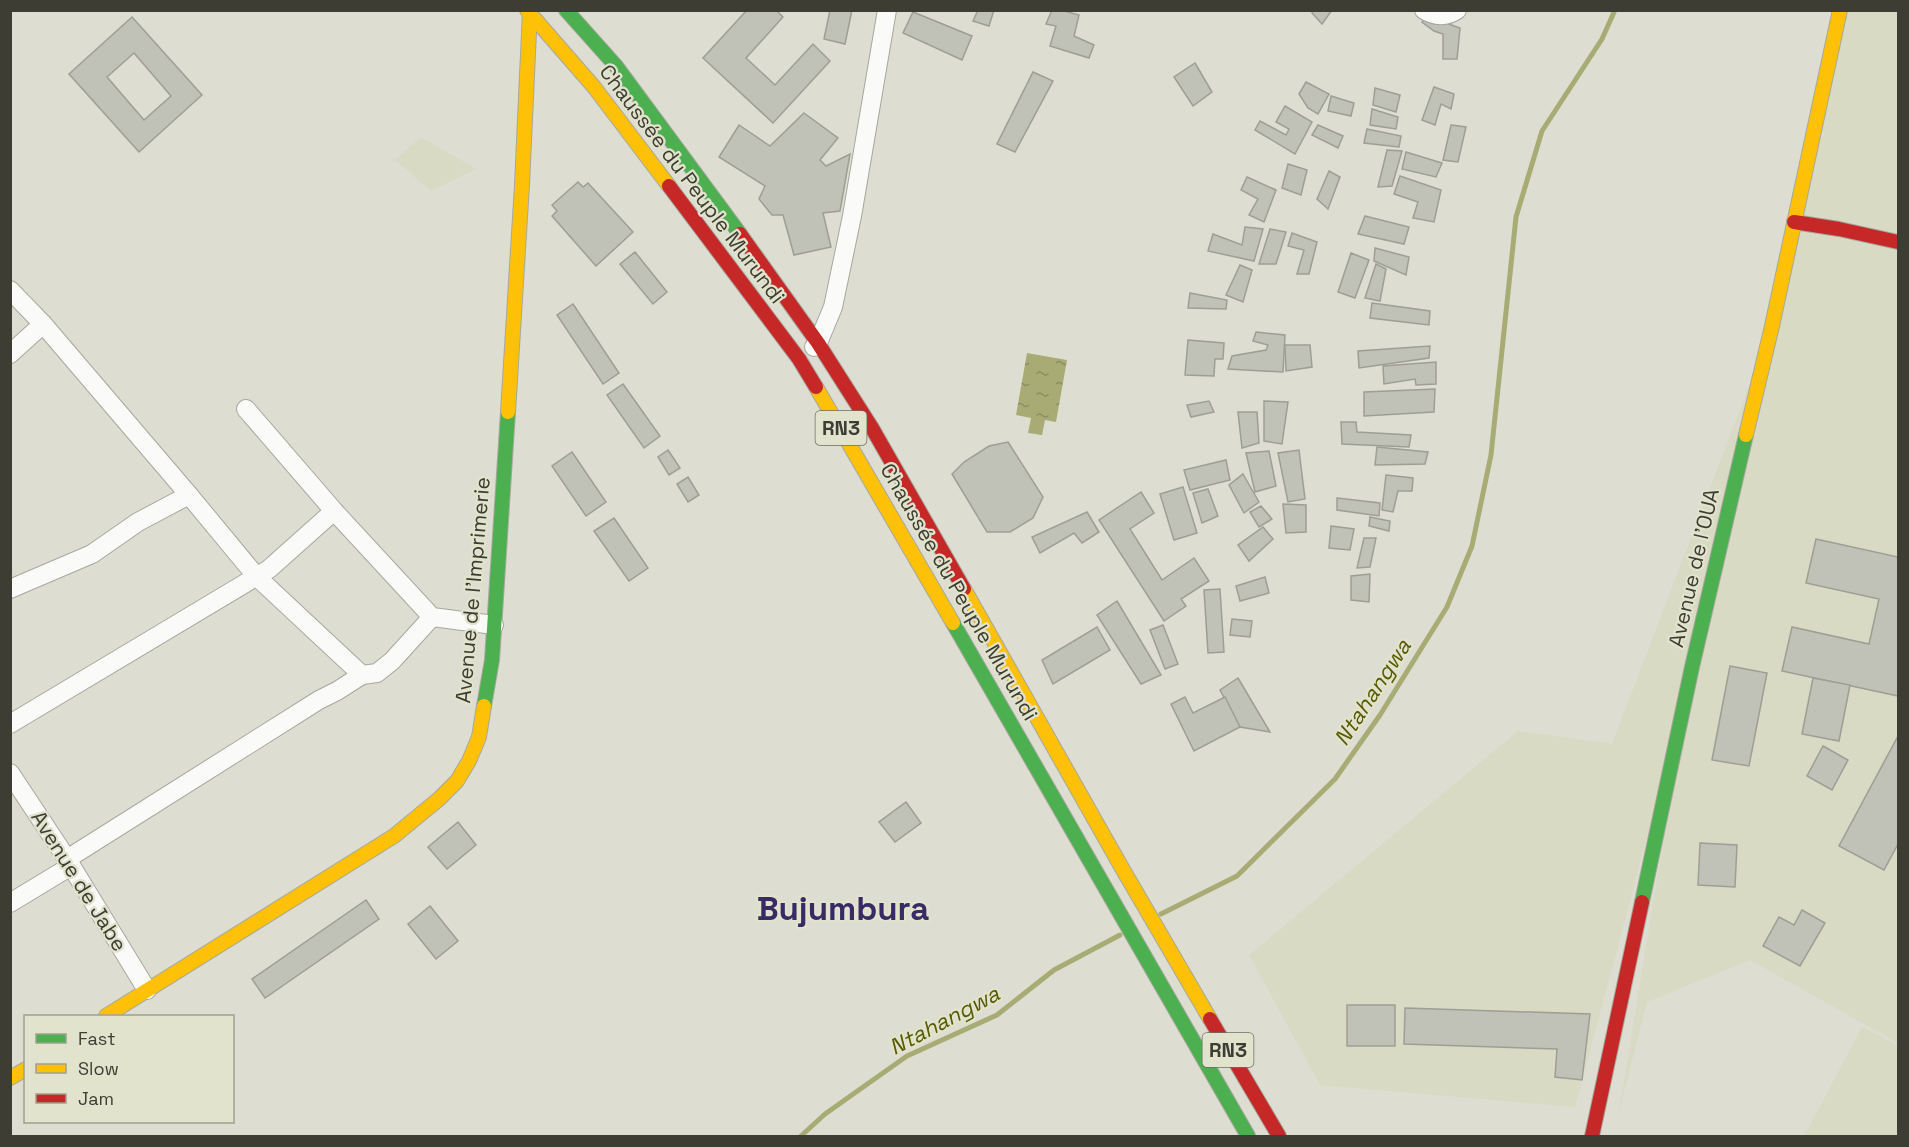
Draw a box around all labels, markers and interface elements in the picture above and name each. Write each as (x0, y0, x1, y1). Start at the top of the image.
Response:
street label: Chaussée du Peuple Murundi (594, 59, 791, 309)
road number: RN3 (816, 411, 866, 445)
street label: Chaussée du Peuple Murundi (875, 458, 1044, 725)
street label: Avenue de l'Imprimerie (449, 476, 496, 704)
street label: Avenue de l'OUA (1662, 486, 1725, 650)
water label: Ntahangwa (1327, 633, 1417, 750)
street label: Avenue de Jabe (25, 805, 134, 956)
district label: Bujumbura (757, 888, 929, 930)
water label: Ntahangwa (884, 979, 1004, 1061)
legend (24, 1015, 234, 1123)
text: Fast (78, 1027, 115, 1050)
road number: RN3 (1202, 1033, 1254, 1067)
text: Slow (78, 1057, 119, 1080)
text: Jam (78, 1087, 114, 1110)

